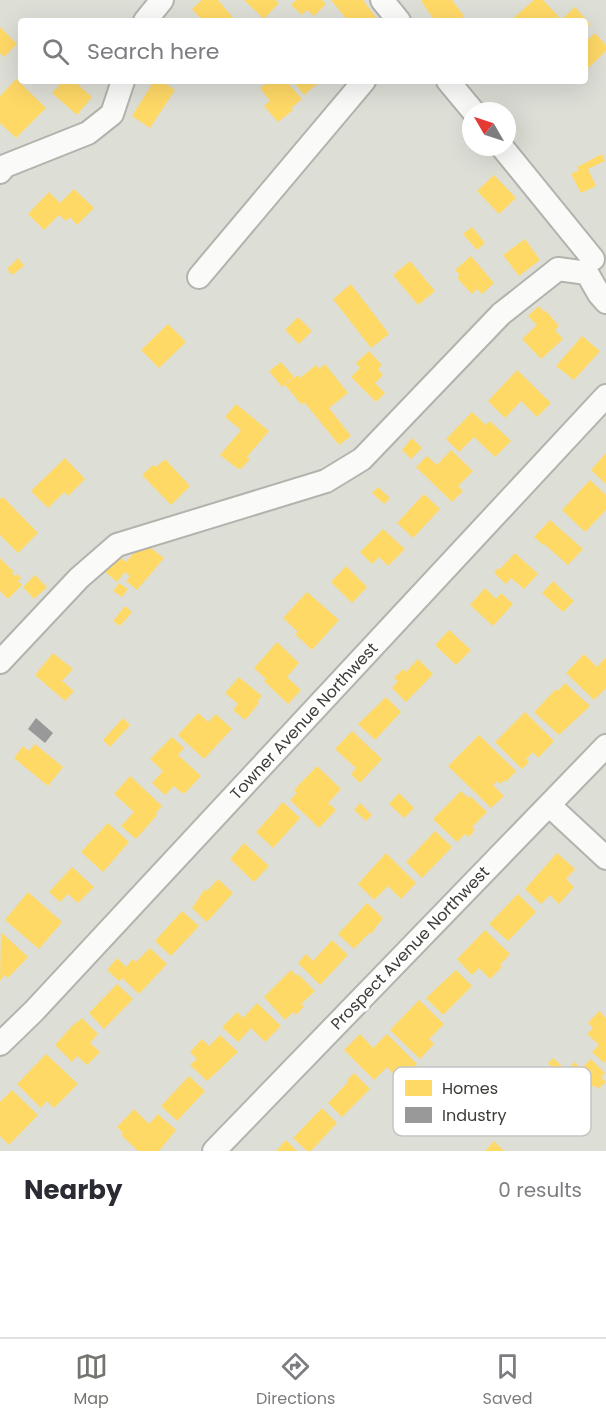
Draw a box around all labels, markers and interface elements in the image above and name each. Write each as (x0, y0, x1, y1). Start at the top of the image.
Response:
search box (18, 18, 588, 84)
icon: search (39, 35, 72, 68)
text: Search here (87, 36, 220, 67)
north arrow (462, 102, 516, 156)
street label: Towner Avenue Northwest (225, 637, 383, 805)
street label: Prospect Avenue Northwest (325, 861, 495, 1035)
legend (393, 1067, 591, 1136)
text: Homes (442, 1077, 498, 1100)
text: Industry (442, 1104, 506, 1127)
text: Nearby (24, 1172, 122, 1208)
text: 0 results (498, 1176, 582, 1204)
tab: Map (74, 1350, 109, 1411)
tab: Directions (256, 1350, 335, 1411)
tab: Saved (483, 1350, 532, 1411)

